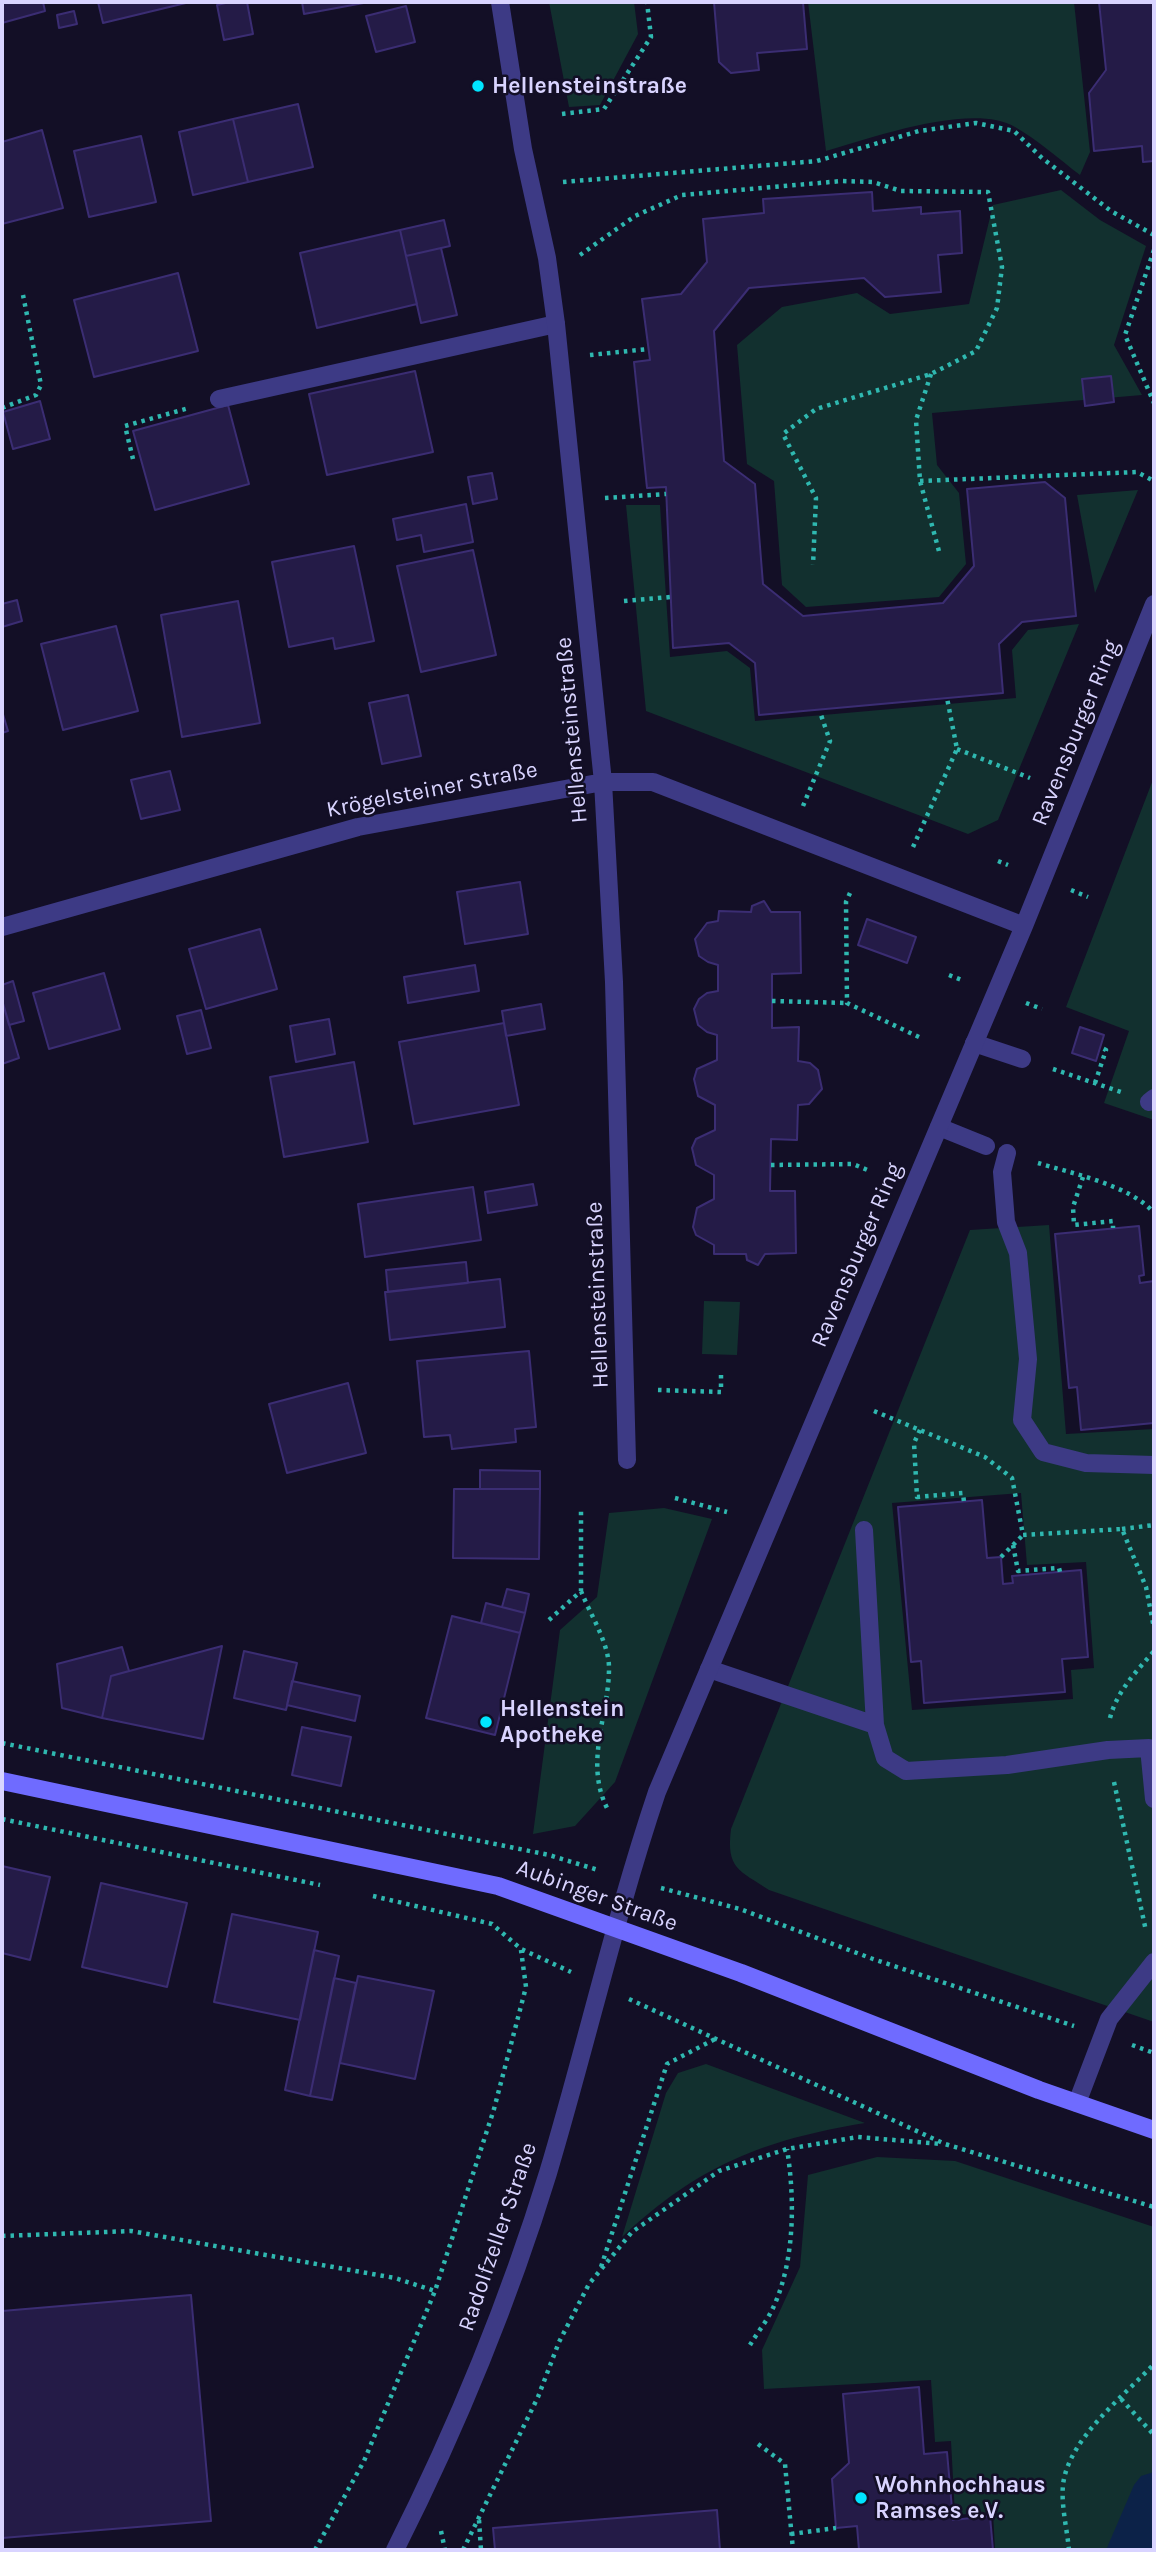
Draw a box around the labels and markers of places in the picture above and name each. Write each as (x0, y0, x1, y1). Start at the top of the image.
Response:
place label: Hellensteinstraße (492, 72, 687, 100)
marker: Hellensteinstraße (470, 78, 486, 94)
place label: Hellenstein Apotheke (500, 1695, 624, 1749)
marker: Hellenstein Apotheke (478, 1714, 494, 1730)
place label: Wohnhochhaus Ramses e.V. (875, 2471, 1046, 2525)
marker: Wohnhochhaus Ramses e.V. (853, 2490, 869, 2506)

